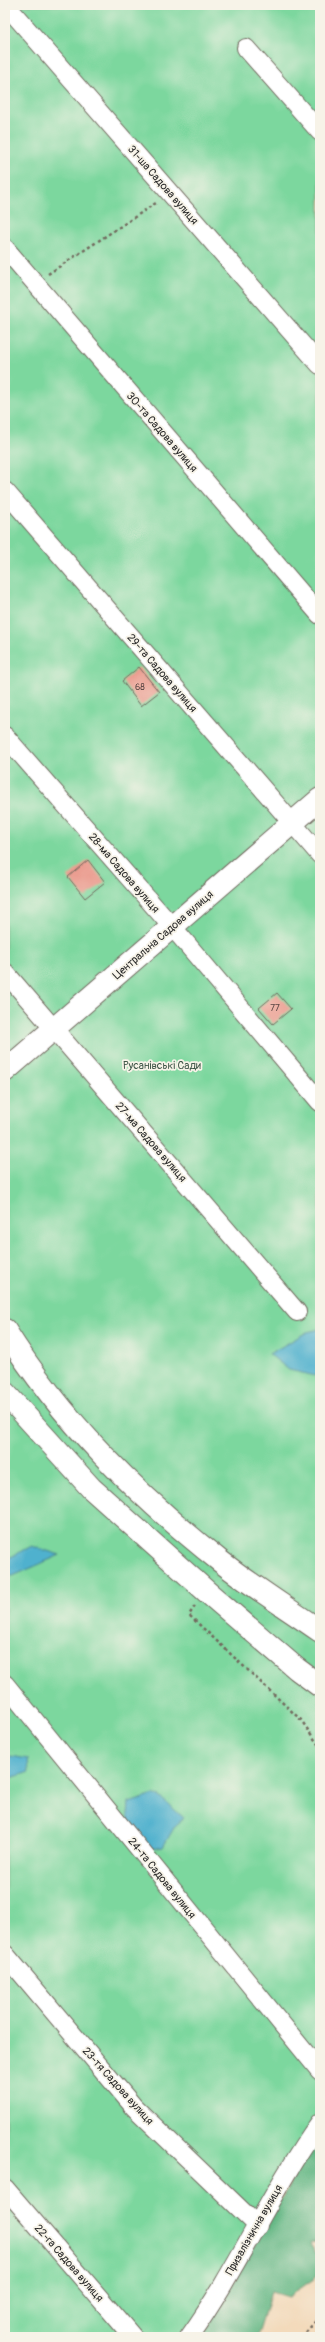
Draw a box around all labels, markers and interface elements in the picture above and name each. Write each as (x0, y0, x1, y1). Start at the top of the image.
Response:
street label: 31-ша Садова вулиця (125, 143, 201, 227)
street label: 30-та Садова вулиця (124, 389, 200, 475)
street label: 29-та Садова вулиця (124, 631, 200, 715)
house number: 68 (135, 682, 145, 693)
street label: 28-ма Садова вулиця (86, 831, 162, 915)
street label: Центральна Садова вулиця (110, 888, 216, 982)
house number: 77 (270, 1003, 280, 1014)
park label: Русанівські Сади (123, 1059, 201, 1072)
street label: 27-ма Садова вулиця (113, 1099, 189, 1185)
street label: 24-та Садова вулиця (125, 1835, 199, 1921)
street label: 23-тя Садова вулиця (80, 2045, 156, 2127)
street label: Призалізнична вулиця (223, 2183, 285, 2277)
street label: 22-га Садова вулиця (32, 2222, 106, 2304)

